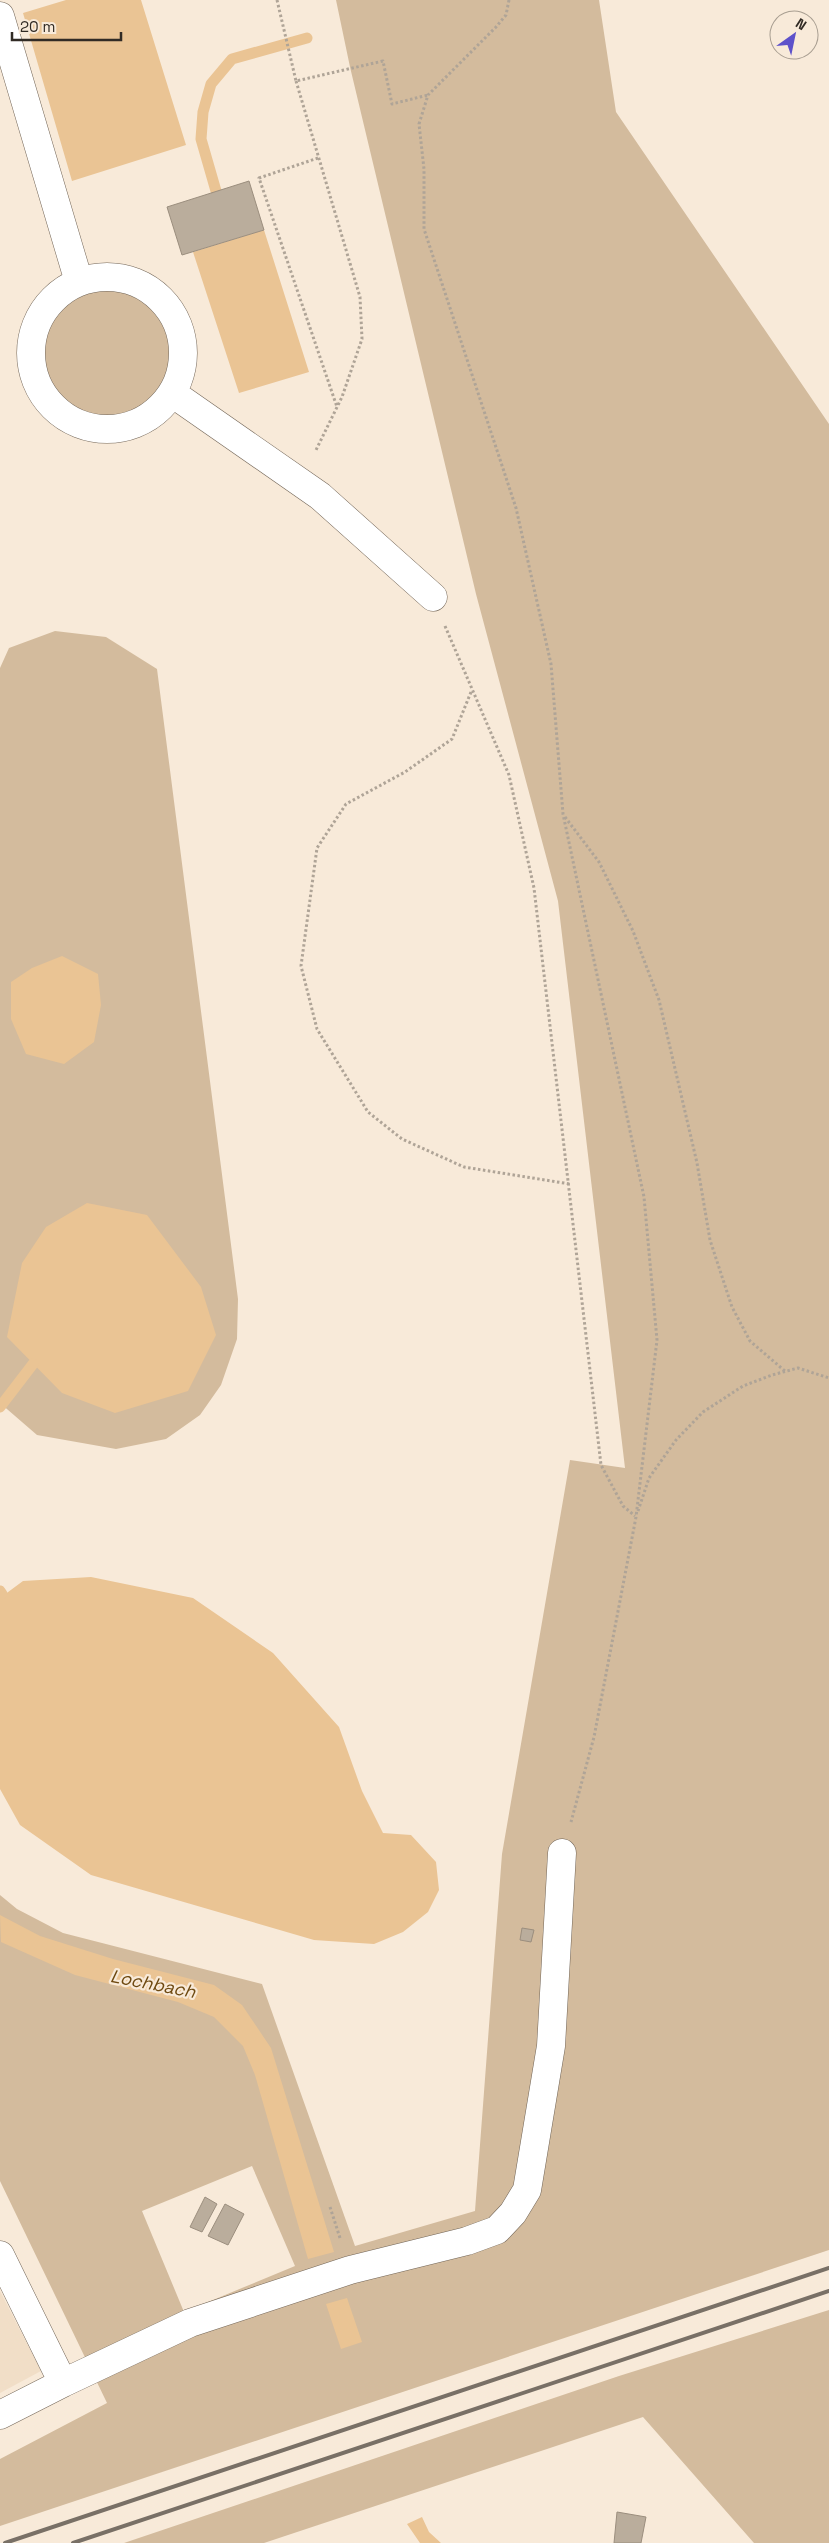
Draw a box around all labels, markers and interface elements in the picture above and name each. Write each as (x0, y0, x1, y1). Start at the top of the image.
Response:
scale bar (12, 10, 121, 42)
north arrow (769, 10, 819, 60)
text: N (792, 14, 810, 34)
text: 20 m (20, 17, 55, 36)
water label: Lochbach (109, 1964, 199, 2003)

